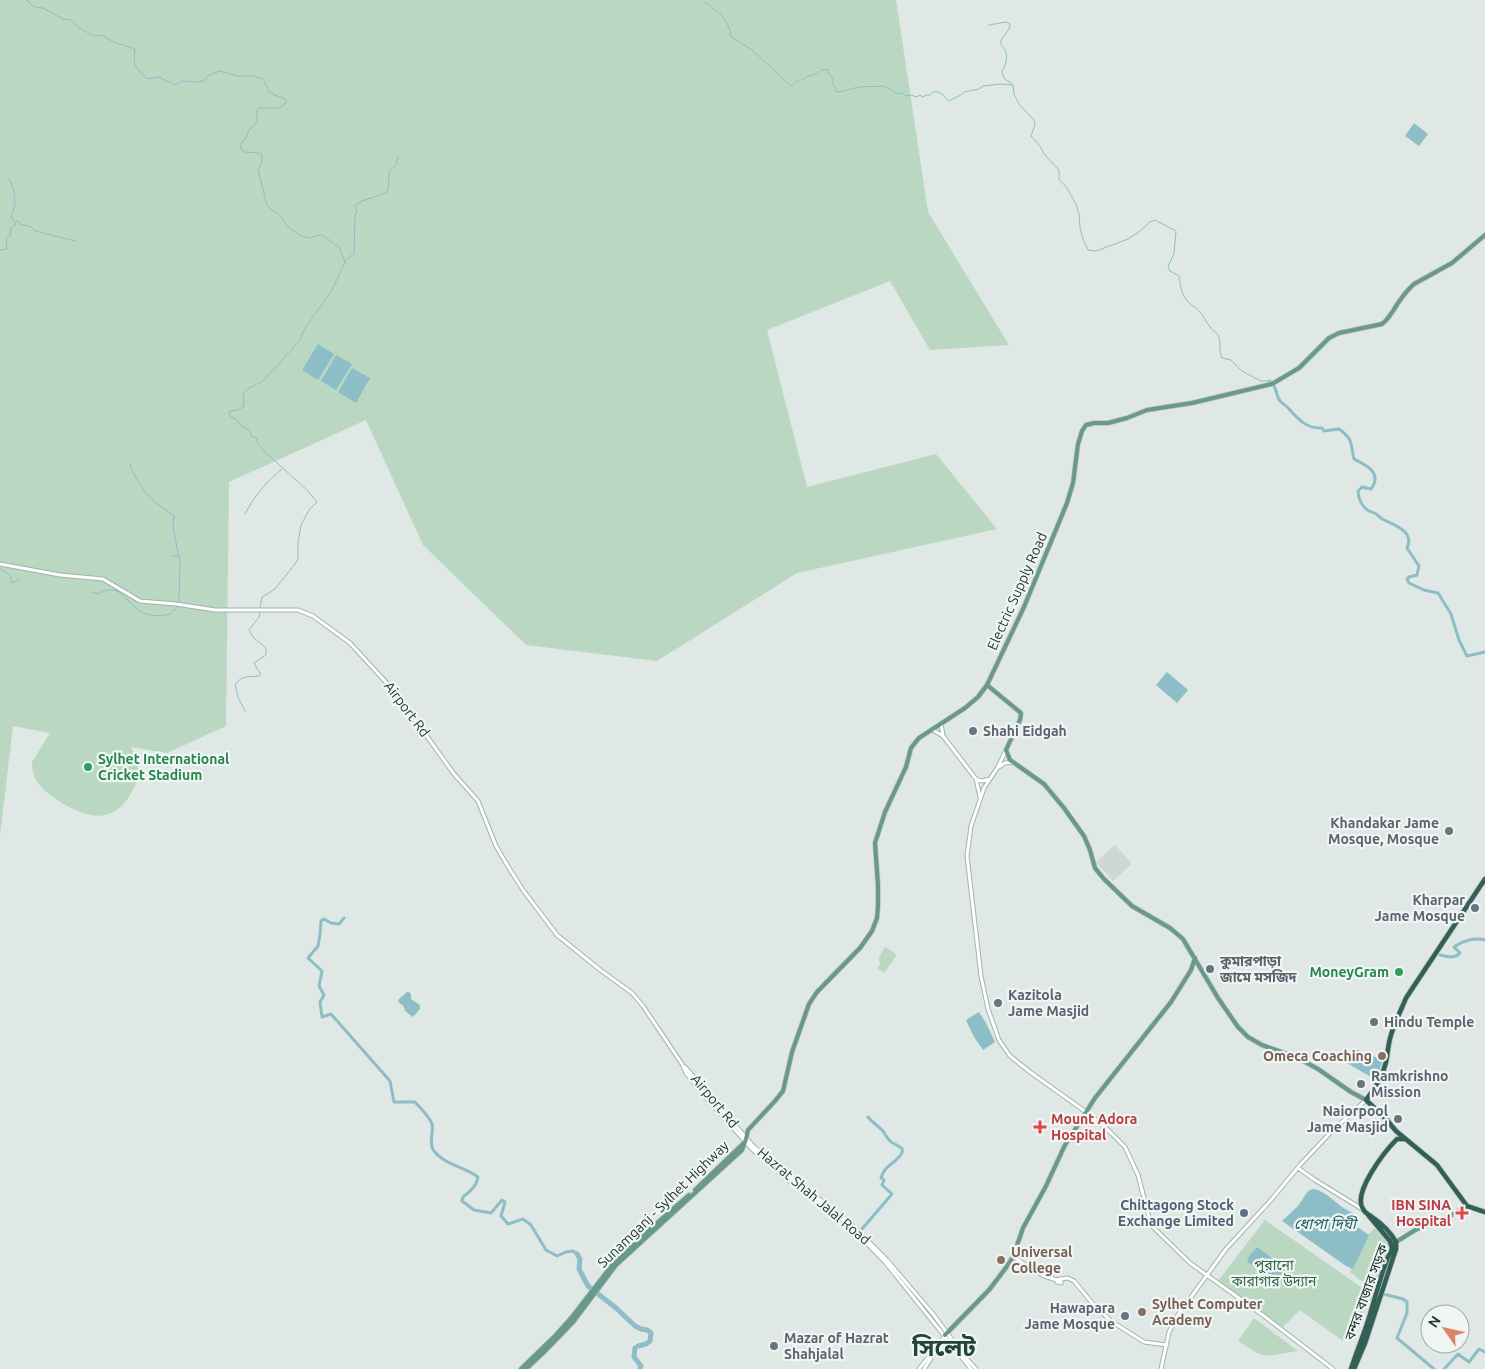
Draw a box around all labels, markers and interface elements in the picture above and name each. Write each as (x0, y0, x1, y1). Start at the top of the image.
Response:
street label: Electric Supply Road (984, 530, 1050, 652)
street label: Airport Rd (381, 678, 433, 740)
place label: Shahi Eidgah (983, 723, 1067, 739)
marker: Shahi Eidgah (967, 725, 979, 737)
place label: Sylhet International Cricket Stadium (98, 751, 229, 783)
marker: Sylhet International Cricket Stadium (82, 761, 94, 773)
place label: Khandakar Jame Mosque, Mosque (1328, 815, 1439, 847)
marker: Khandakar Jame Mosque, Mosque (1443, 825, 1455, 837)
place label: Kharpar Jame Mosque (1375, 892, 1465, 924)
marker: Kharpar Jame Mosque (1469, 902, 1481, 914)
place label: কুমারপাড়া জামে মসজিদ (1219, 953, 1298, 985)
marker: কুমারপাড়া জামে মসজিদ (1204, 963, 1216, 975)
place label: MoneyGram (1309, 964, 1389, 980)
marker: MoneyGram (1393, 966, 1405, 978)
place label: Kazitola Jame Masjid (1008, 987, 1089, 1019)
marker: Kazitola Jame Masjid (992, 997, 1004, 1009)
place label: Hindu Temple (1384, 1014, 1474, 1030)
marker: Hindu Temple (1368, 1016, 1380, 1028)
place label: Omeca Coaching (1263, 1048, 1372, 1064)
marker: Omeca Coaching (1376, 1050, 1388, 1062)
place label: Ramkrishno Mission (1371, 1068, 1449, 1100)
street label: Airport Rd (688, 1071, 742, 1131)
marker: Ramkrishno Mission (1355, 1078, 1367, 1090)
place label: Naiorpool Jame Masjid (1307, 1103, 1388, 1135)
place label: Mount Adora Hospital (1051, 1111, 1137, 1143)
marker: Naiorpool Jame Masjid (1392, 1113, 1404, 1125)
marker: Mount Adora Hospital (1033, 1120, 1047, 1134)
street label: Sunamganj - Sylhet Highway (594, 1137, 732, 1271)
street label: Hazrat Shah Jalal Road (754, 1144, 874, 1248)
place label: Chittagong Stock Exchange Limited (1118, 1197, 1234, 1229)
place label: IBN SINA Hospital (1391, 1197, 1451, 1229)
marker: IBN SINA Hospital (1455, 1206, 1469, 1220)
marker: Chittagong Stock Exchange Limited (1238, 1207, 1250, 1219)
water label: ধোপা দিঘী (1294, 1215, 1359, 1232)
street label: বন্দর বাজার সড়ক (1341, 1241, 1391, 1343)
place label: Universal College (1011, 1244, 1072, 1276)
marker: Universal College (995, 1254, 1007, 1266)
park label: পুরানো কারাগার উদ্যান (1230, 1257, 1317, 1289)
place label: Sylhet Computer Academy (1152, 1296, 1263, 1328)
place label: Hawapara Jame Mosque (1025, 1300, 1115, 1332)
north arrow (1420, 1304, 1470, 1354)
marker: Sylhet Computer Academy (1136, 1306, 1148, 1318)
marker: Hawapara Jame Mosque (1119, 1310, 1131, 1322)
text: N (1425, 1313, 1444, 1331)
place label: Mazar of Hazrat Shahjalal (784, 1330, 889, 1362)
district label: সিলেট (911, 1334, 976, 1361)
marker: Mazar of Hazrat Shahjalal (768, 1340, 780, 1352)

